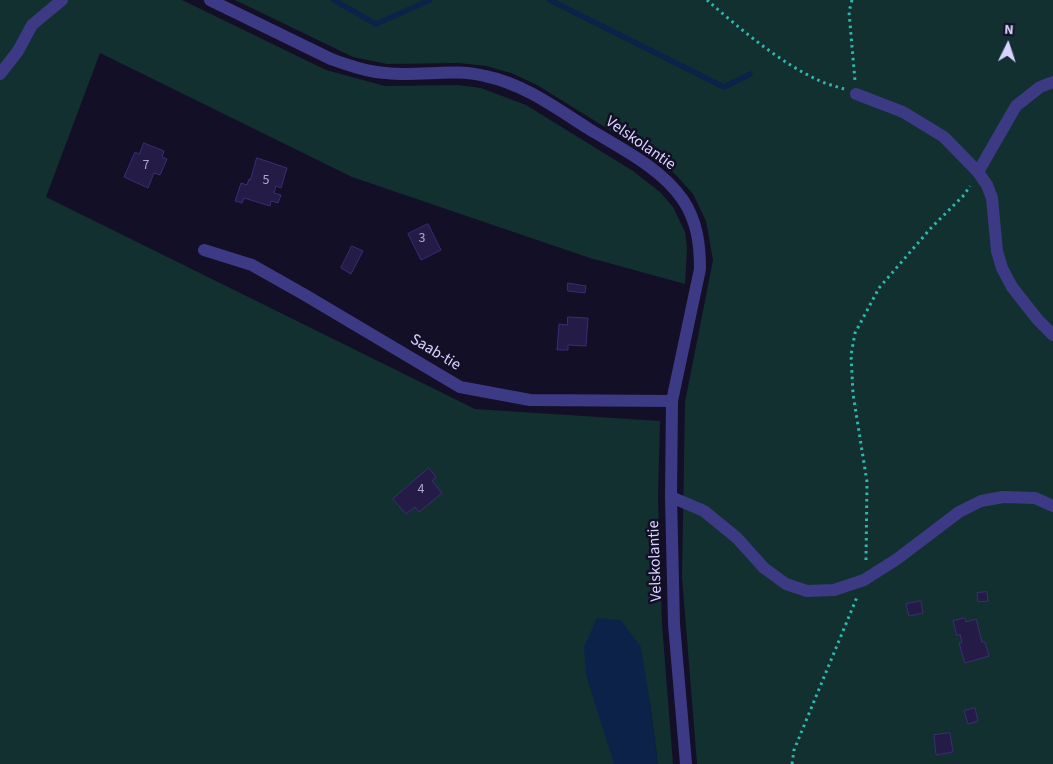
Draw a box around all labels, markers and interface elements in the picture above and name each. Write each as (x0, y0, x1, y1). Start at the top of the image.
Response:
north arrow (983, 20, 1033, 70)
text: N (1004, 20, 1014, 40)
street label: Velskolantie (601, 113, 679, 175)
house number: 7 (143, 158, 149, 174)
house number: 5 (263, 173, 269, 189)
house number: 3 (419, 231, 425, 247)
street label: Saab-tie (406, 330, 464, 376)
house number: 4 (418, 482, 424, 498)
street label: Velskolantie (645, 520, 667, 602)

